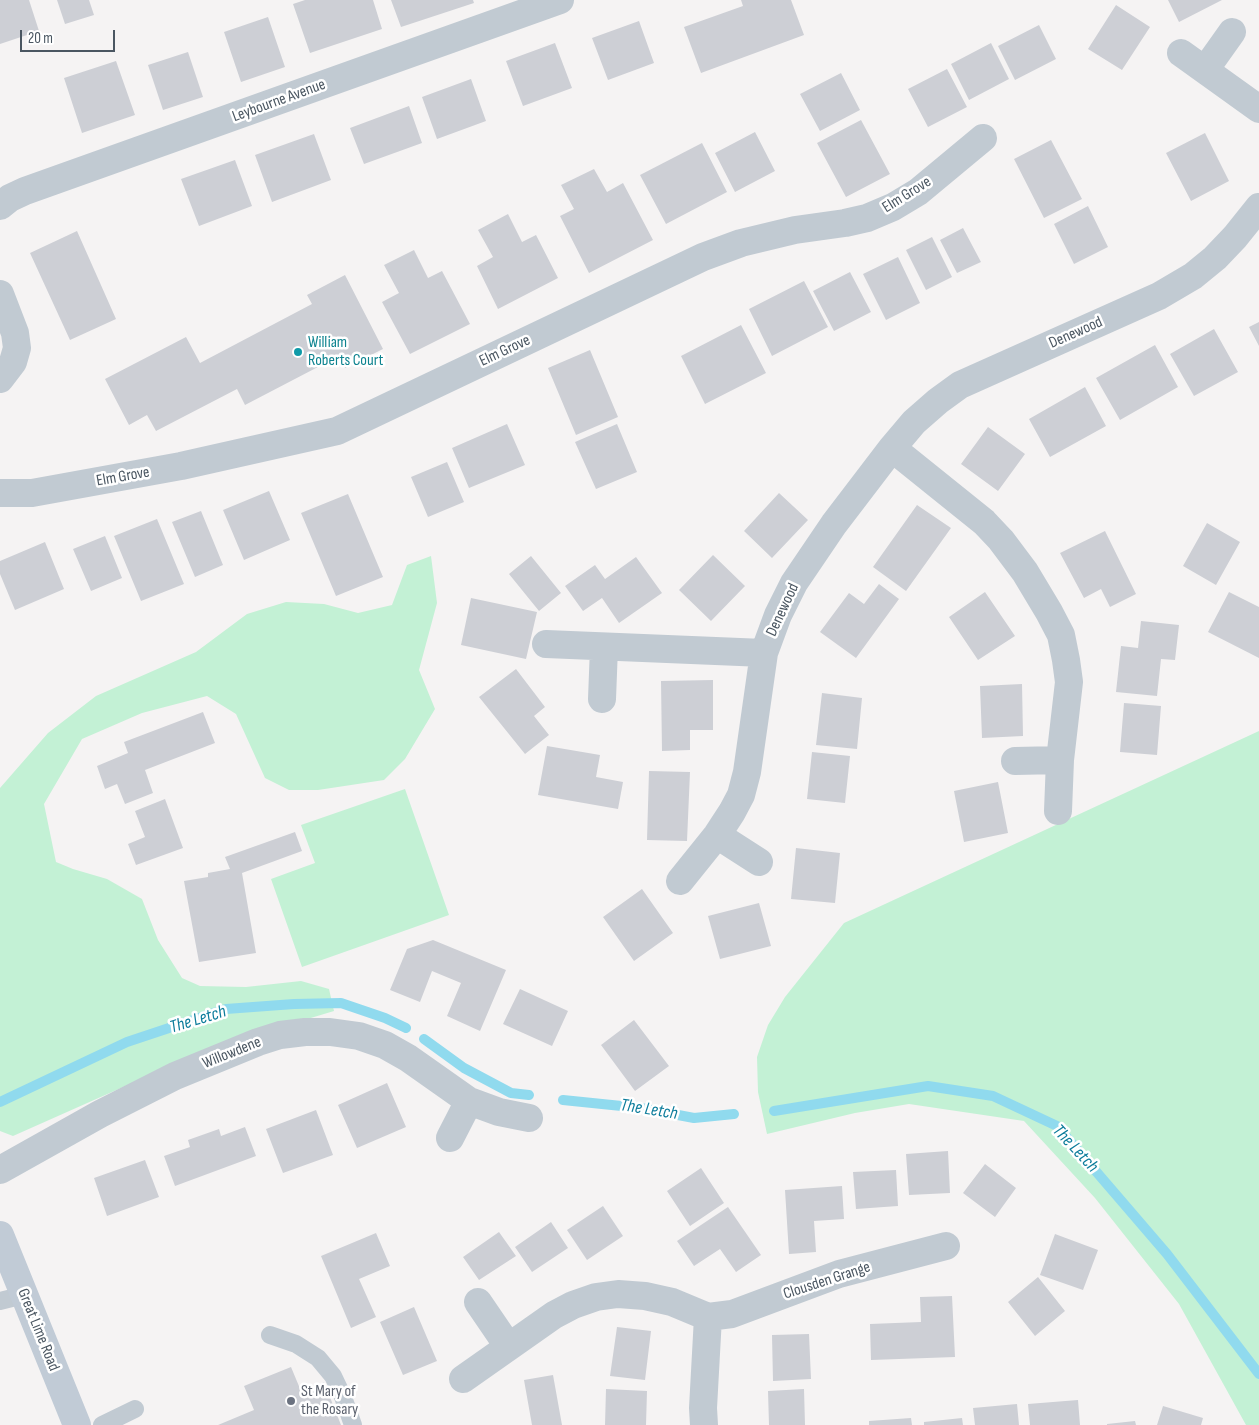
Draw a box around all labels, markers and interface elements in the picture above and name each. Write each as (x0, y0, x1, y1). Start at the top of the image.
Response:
scale bar (22, 20, 118, 52)
text: 20 m (28, 29, 53, 48)
street label: Leybourne Avenue (230, 75, 328, 127)
street label: Elm Grove (879, 173, 935, 217)
street label: Denewood (1046, 313, 1106, 353)
street label: Elm Grove (477, 331, 533, 371)
place label: William Roberts Court (308, 333, 383, 371)
marker: William Roberts Court (292, 346, 304, 358)
street label: Elm Grove (95, 463, 151, 491)
street label: Denewood (762, 580, 804, 640)
water label: The Letch (167, 1001, 229, 1039)
street label: Willowdene (200, 1033, 264, 1073)
water label: The Letch (619, 1095, 679, 1125)
water label: The Letch (1047, 1121, 1103, 1177)
street label: Clousden Grange (781, 1258, 873, 1304)
street label: Great Lime Road (13, 1286, 63, 1374)
place label: St Mary of the Rosary (301, 1382, 358, 1420)
marker: St Mary of the Rosary (285, 1395, 297, 1407)

